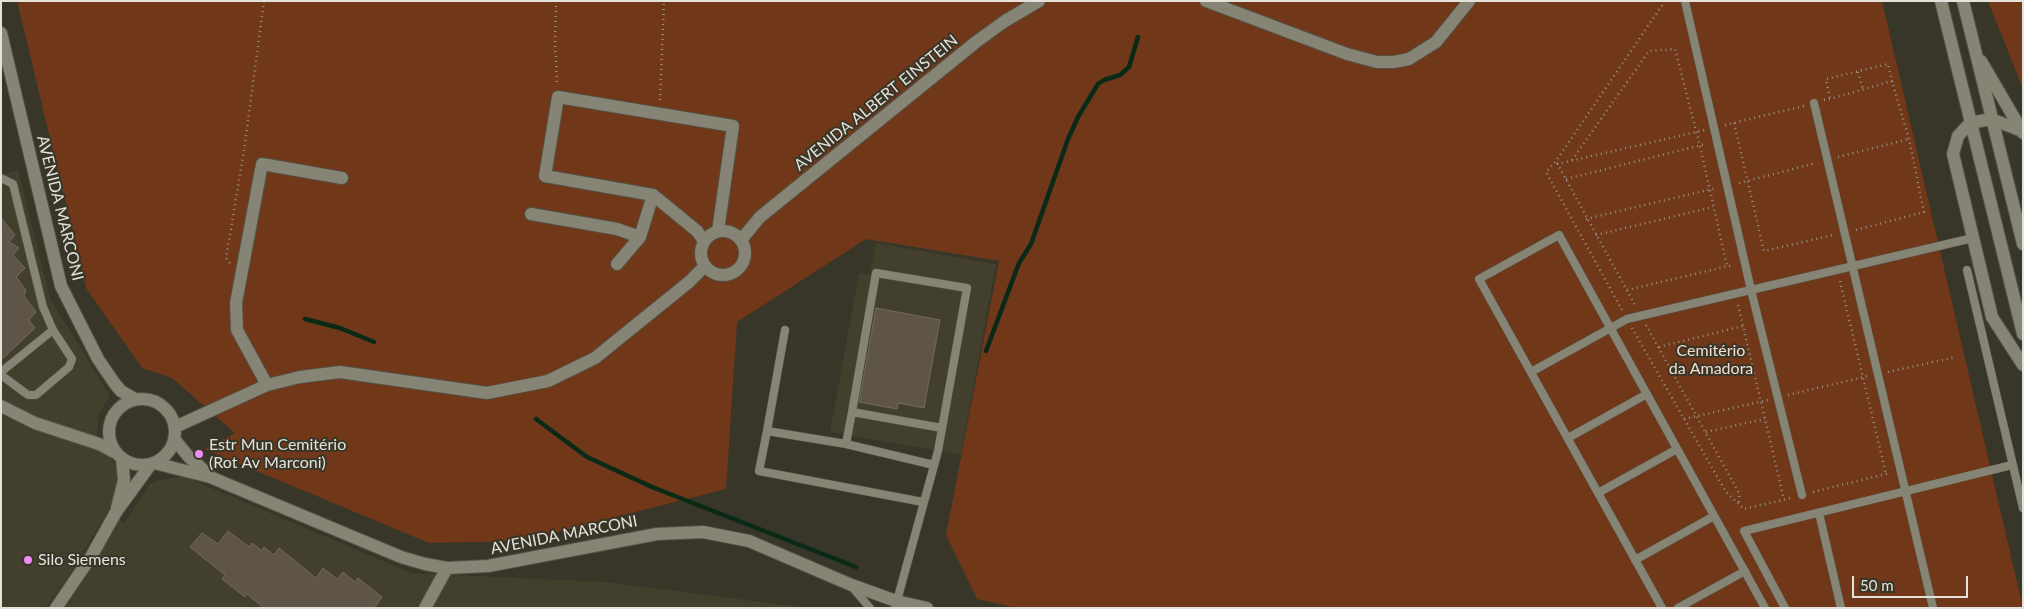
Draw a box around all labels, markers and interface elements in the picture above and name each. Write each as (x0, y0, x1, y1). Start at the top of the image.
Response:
street label: AVENIDA ALBERT EINSTEIN (790, 31, 962, 175)
street label: AVENIDA MARCONI (33, 133, 87, 283)
park label: Cemitério da Amadora (1669, 341, 1753, 379)
place label: Estr Mun Cemitério (Rot Av Marconi) (209, 435, 346, 473)
marker: Estr Mun Cemitério (Rot Av Marconi) (193, 448, 205, 460)
street label: AVENIDA MARCONI (489, 511, 639, 559)
place label: Silo Siemens (38, 550, 126, 570)
marker: Silo Siemens (22, 554, 34, 566)
scale bar (1854, 566, 1970, 598)
text: 50 m (1860, 576, 1894, 594)

